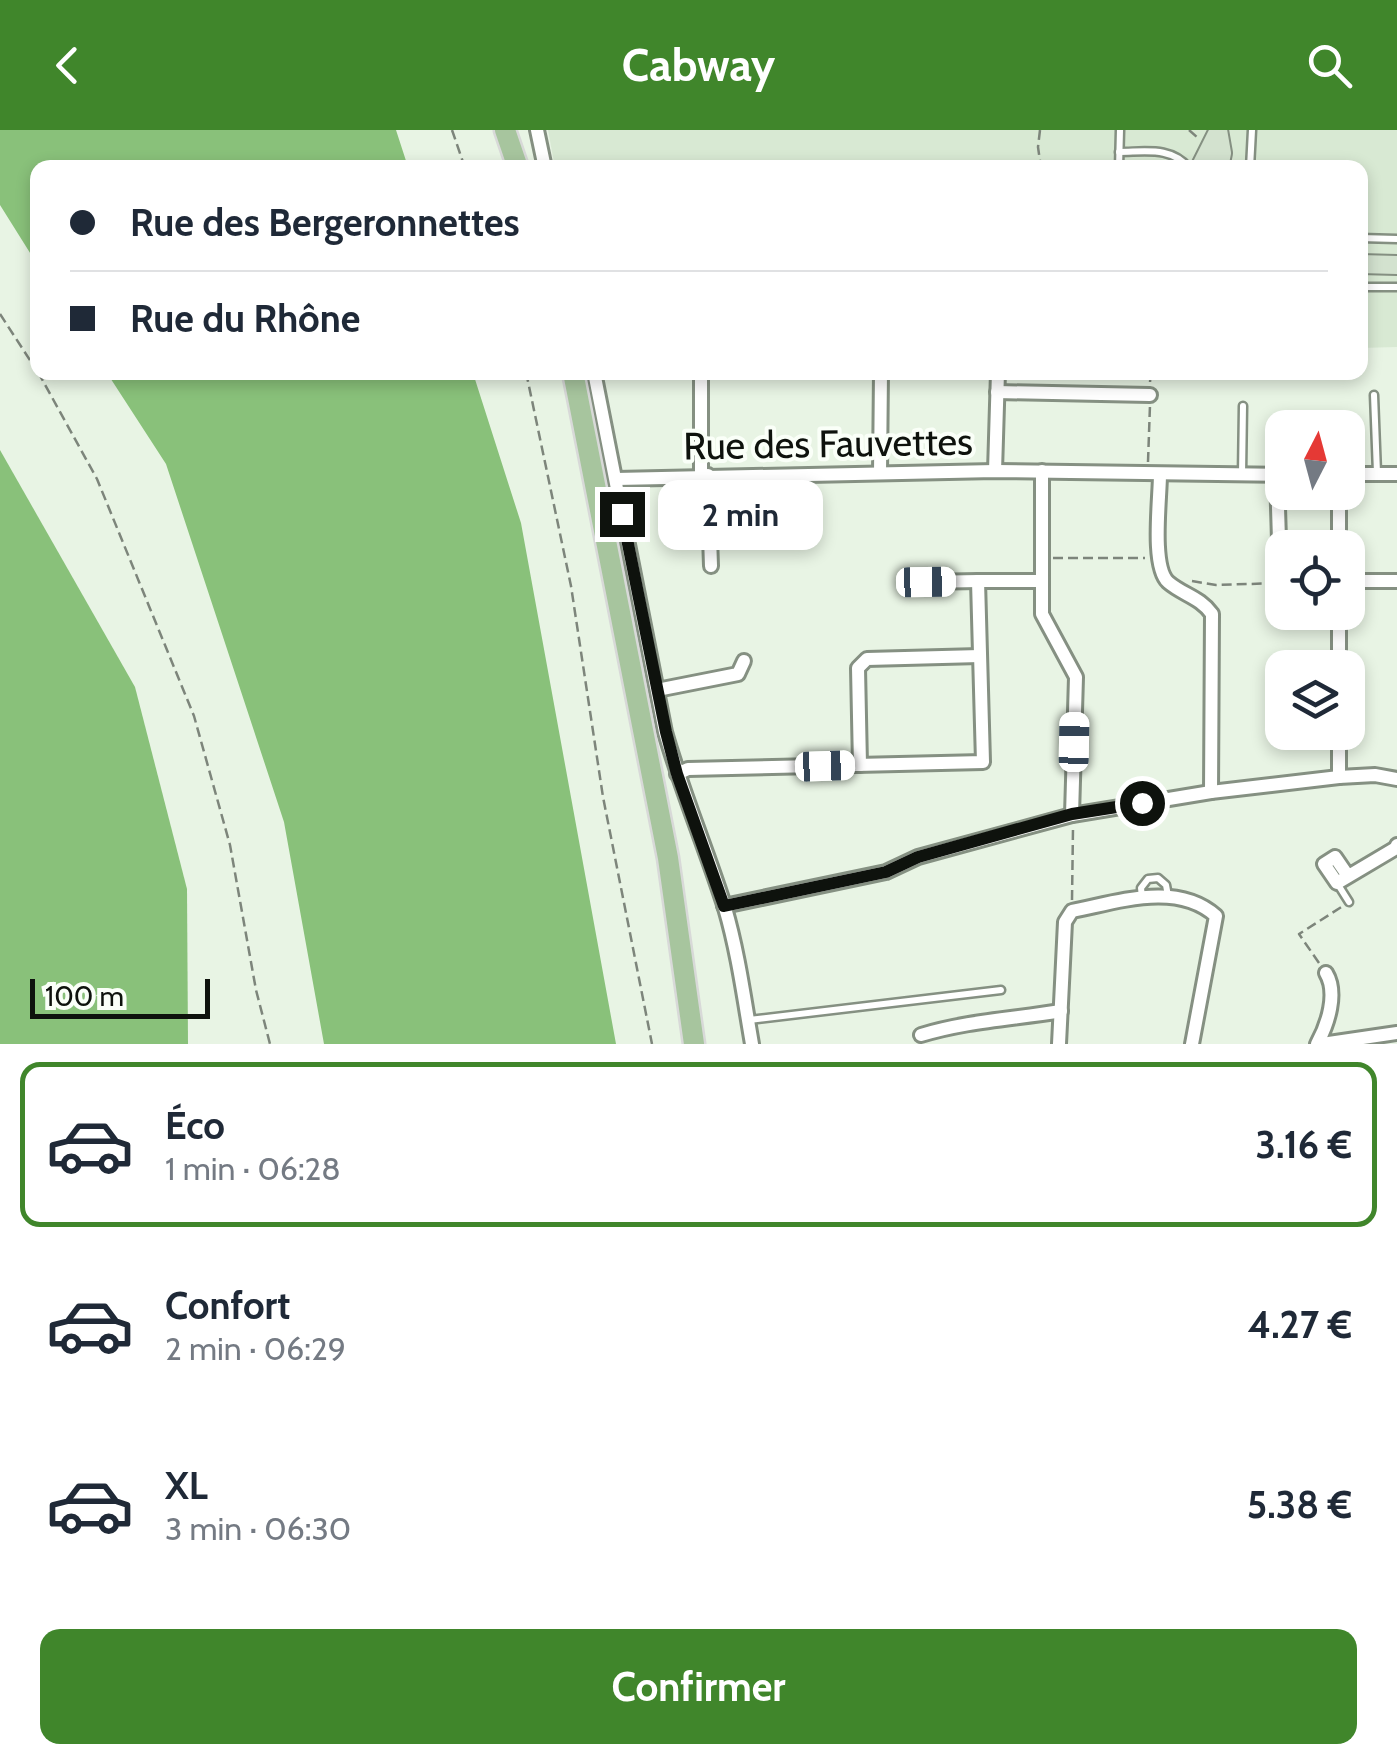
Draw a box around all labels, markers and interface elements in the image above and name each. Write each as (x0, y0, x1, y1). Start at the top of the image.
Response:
icon: back (40, 38, 95, 93)
text: Cabway (622, 38, 775, 92)
icon: search (1302, 38, 1357, 93)
text: Rue des Bergeronnettes (130, 199, 520, 246)
text: Rue du Rhône (130, 295, 360, 342)
north arrow (1265, 410, 1365, 510)
map controls (1265, 410, 1365, 750)
street label: Rue des Fauvettes (683, 417, 973, 470)
callout: 2 min (657, 479, 822, 549)
route end (600, 492, 645, 537)
text: 2 min (702, 495, 779, 534)
button: locate (1265, 530, 1365, 630)
car (896, 566, 956, 598)
button: layers (1265, 650, 1365, 750)
car (1058, 712, 1090, 772)
car (794, 750, 856, 782)
route start (1120, 781, 1165, 826)
scale bar (30, 974, 210, 1018)
text: 100 m (45, 979, 124, 1013)
icon: car (45, 1100, 135, 1190)
text: Éco (165, 1102, 225, 1149)
text: 3.16 € (1255, 1121, 1352, 1168)
text: 1 min · 06:28 (165, 1149, 341, 1188)
icon: car (45, 1280, 135, 1370)
text: Confort (165, 1282, 290, 1329)
text: 4.27 € (1248, 1301, 1352, 1348)
text: 2 min · 06:29 (165, 1329, 346, 1368)
icon: car (45, 1460, 135, 1550)
text: XL (165, 1462, 208, 1509)
text: 5.38 € (1247, 1481, 1352, 1528)
text: 3 min · 06:30 (165, 1509, 351, 1548)
button: Confirmer (40, 1629, 1357, 1744)

